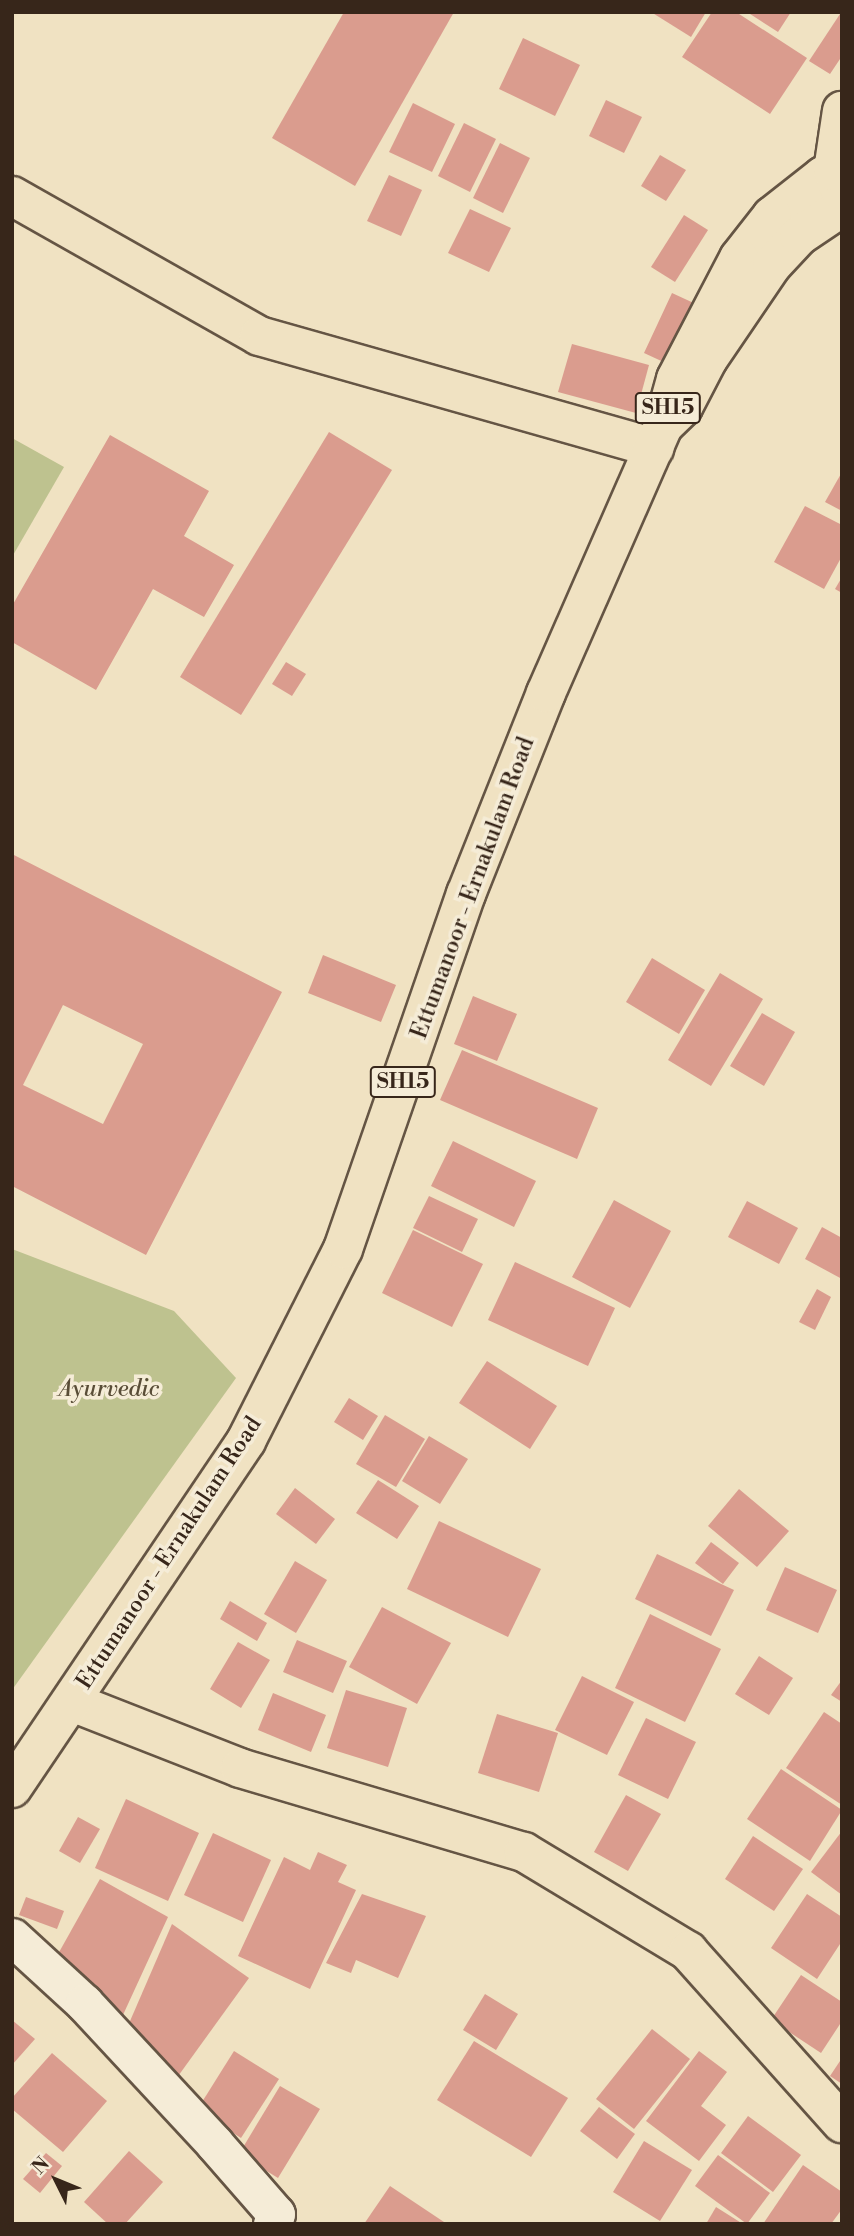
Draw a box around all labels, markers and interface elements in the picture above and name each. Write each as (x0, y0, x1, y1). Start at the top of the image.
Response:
road number: SH15 (635, 390, 701, 426)
street label: Ettumanoor - Ernakulam Road (405, 733, 541, 1043)
road number: SH15 (370, 1064, 436, 1100)
park label: Ayurvedic (59, 1375, 159, 1403)
street label: Ettumanoor - Ernakulam Road (71, 1412, 267, 1694)
north arrow (21, 2145, 91, 2215)
text: N (27, 2152, 55, 2179)

